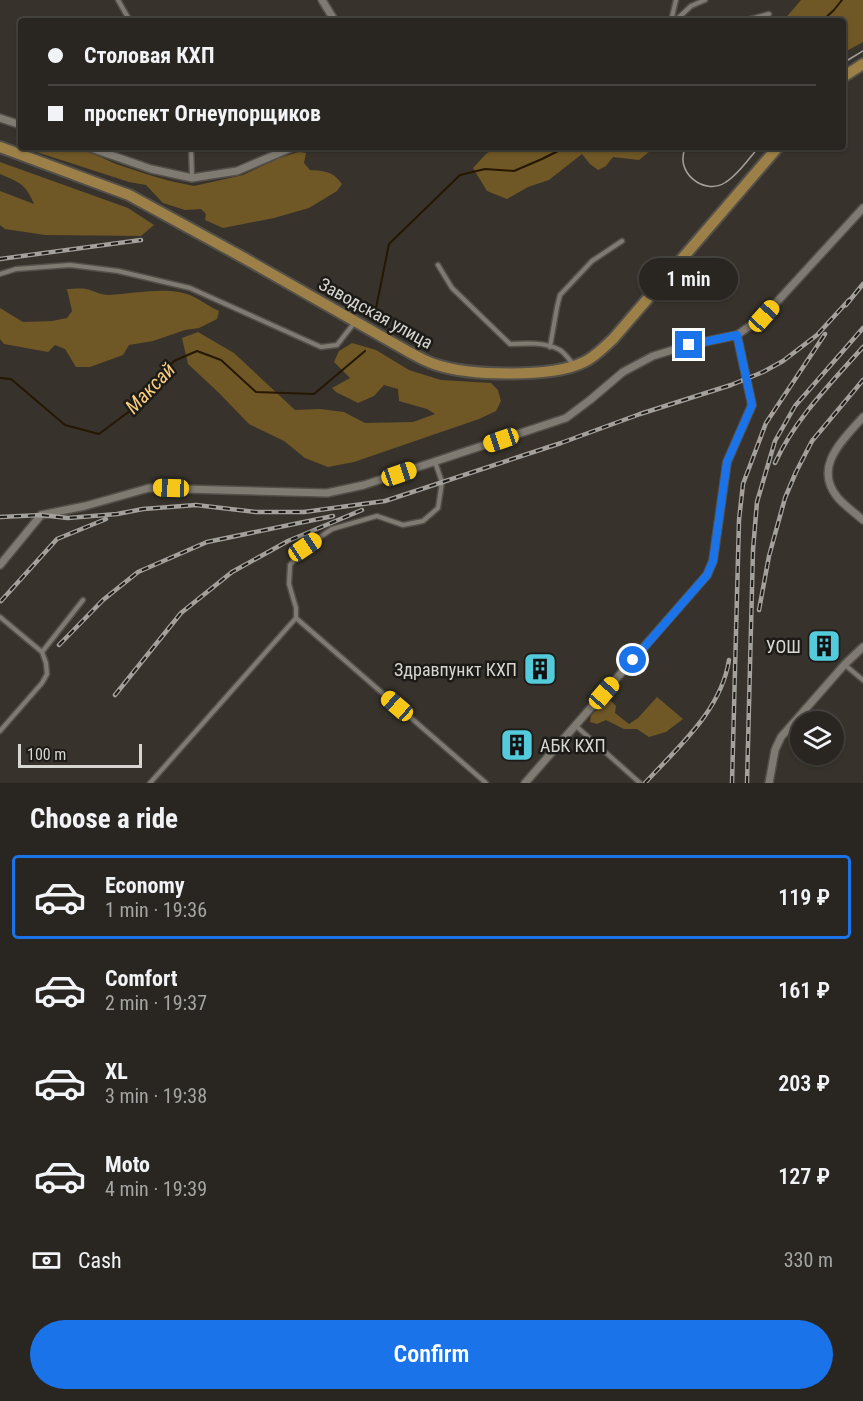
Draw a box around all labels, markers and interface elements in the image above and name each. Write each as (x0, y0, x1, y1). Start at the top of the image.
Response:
text: Столовая КХП (84, 43, 214, 68)
text: проспект Огнеупорщиков (84, 101, 321, 126)
callout: 1 min (640, 258, 738, 300)
text: 1 min (666, 267, 711, 291)
street label: Заводская улица (315, 273, 437, 353)
car (745, 297, 783, 335)
route end (675, 331, 702, 358)
water label: Максай (120, 358, 180, 418)
car (481, 426, 521, 454)
car (379, 460, 419, 488)
car (153, 478, 189, 498)
car (285, 529, 325, 565)
building icon: УОШ (806, 628, 842, 664)
place label: УОШ (766, 636, 801, 657)
route start (619, 646, 646, 673)
building icon: Здравпункт КХП (522, 651, 558, 687)
place label: Здравпункт КХП (394, 659, 517, 680)
car (585, 674, 623, 712)
car (378, 687, 416, 725)
map controls (790, 711, 844, 765)
button: layers (790, 711, 844, 765)
building icon: АБК КХП (499, 727, 535, 763)
place label: АБК КХП (540, 735, 606, 756)
scale bar (18, 741, 142, 768)
text: 100 m (27, 745, 66, 764)
text: Choose a ride (30, 803, 178, 835)
icon: car (33, 870, 87, 924)
text: Economy (105, 873, 185, 898)
text: 119 ₽ (778, 885, 830, 910)
text: 1 min · 19:36 (105, 898, 207, 922)
icon: car (33, 963, 87, 1017)
text: Comfort (105, 966, 178, 991)
text: 161 ₽ (778, 978, 830, 1003)
text: 2 min · 19:37 (105, 991, 207, 1015)
icon: car (33, 1056, 87, 1110)
text: XL (105, 1059, 128, 1084)
text: 203 ₽ (778, 1071, 830, 1096)
text: 3 min · 19:38 (105, 1084, 207, 1108)
icon: car (33, 1149, 87, 1203)
text: Moto (105, 1152, 150, 1177)
text: 127 ₽ (778, 1164, 830, 1189)
text: 4 min · 19:39 (105, 1177, 207, 1201)
icon: cash (30, 1244, 63, 1277)
text: Cash (78, 1248, 122, 1273)
text: 330 m (784, 1248, 833, 1272)
button: Confirm (30, 1320, 833, 1389)

